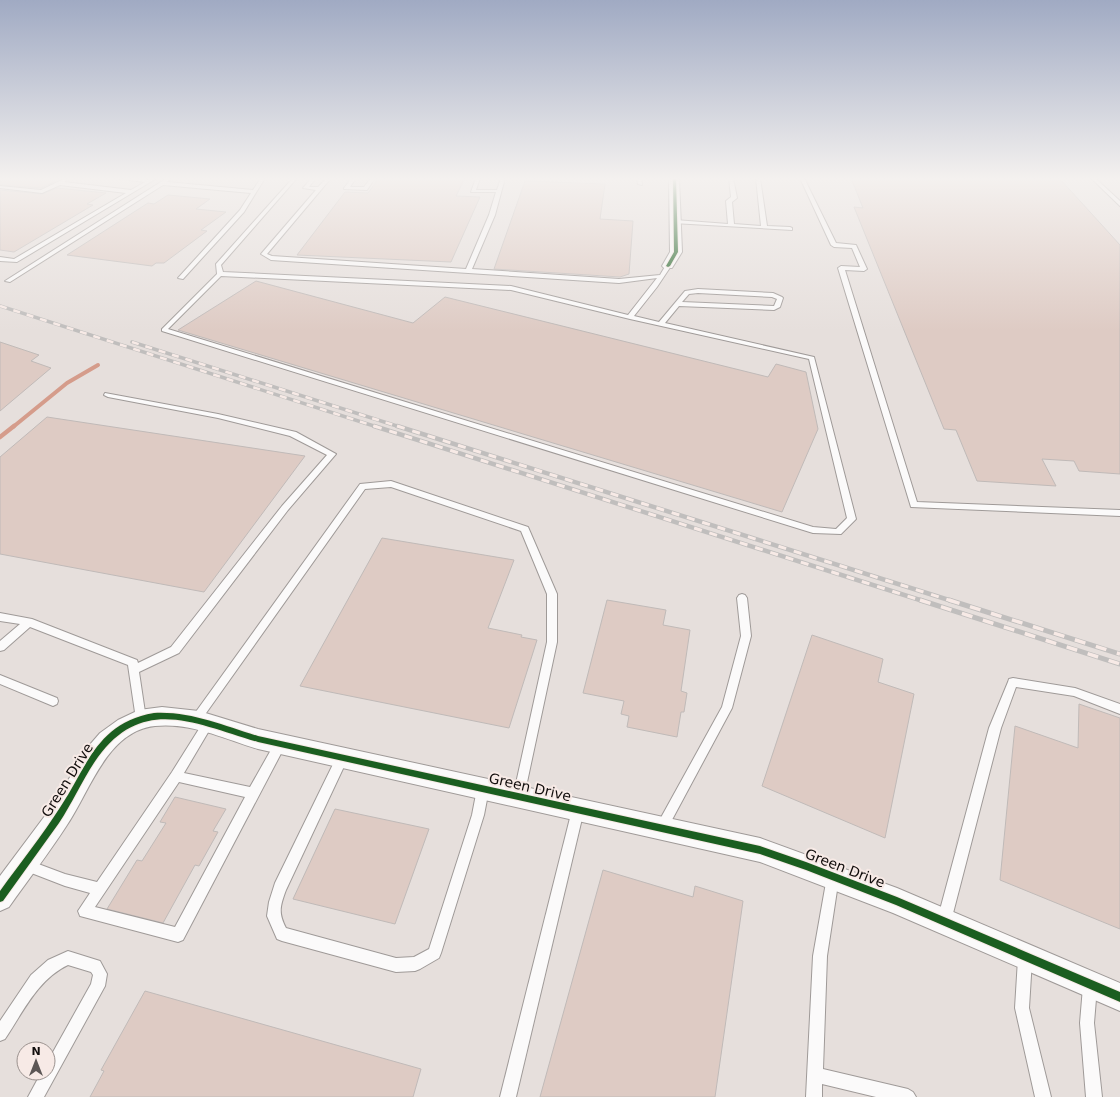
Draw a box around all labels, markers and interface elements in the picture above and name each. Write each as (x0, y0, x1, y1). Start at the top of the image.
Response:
street label: Green Drive (38, 740, 96, 820)
street label: Green Drive (487, 770, 573, 804)
street label: Green Drive (803, 845, 887, 891)
north arrow (16, 1041, 56, 1081)
text: N (31, 1045, 41, 1058)

